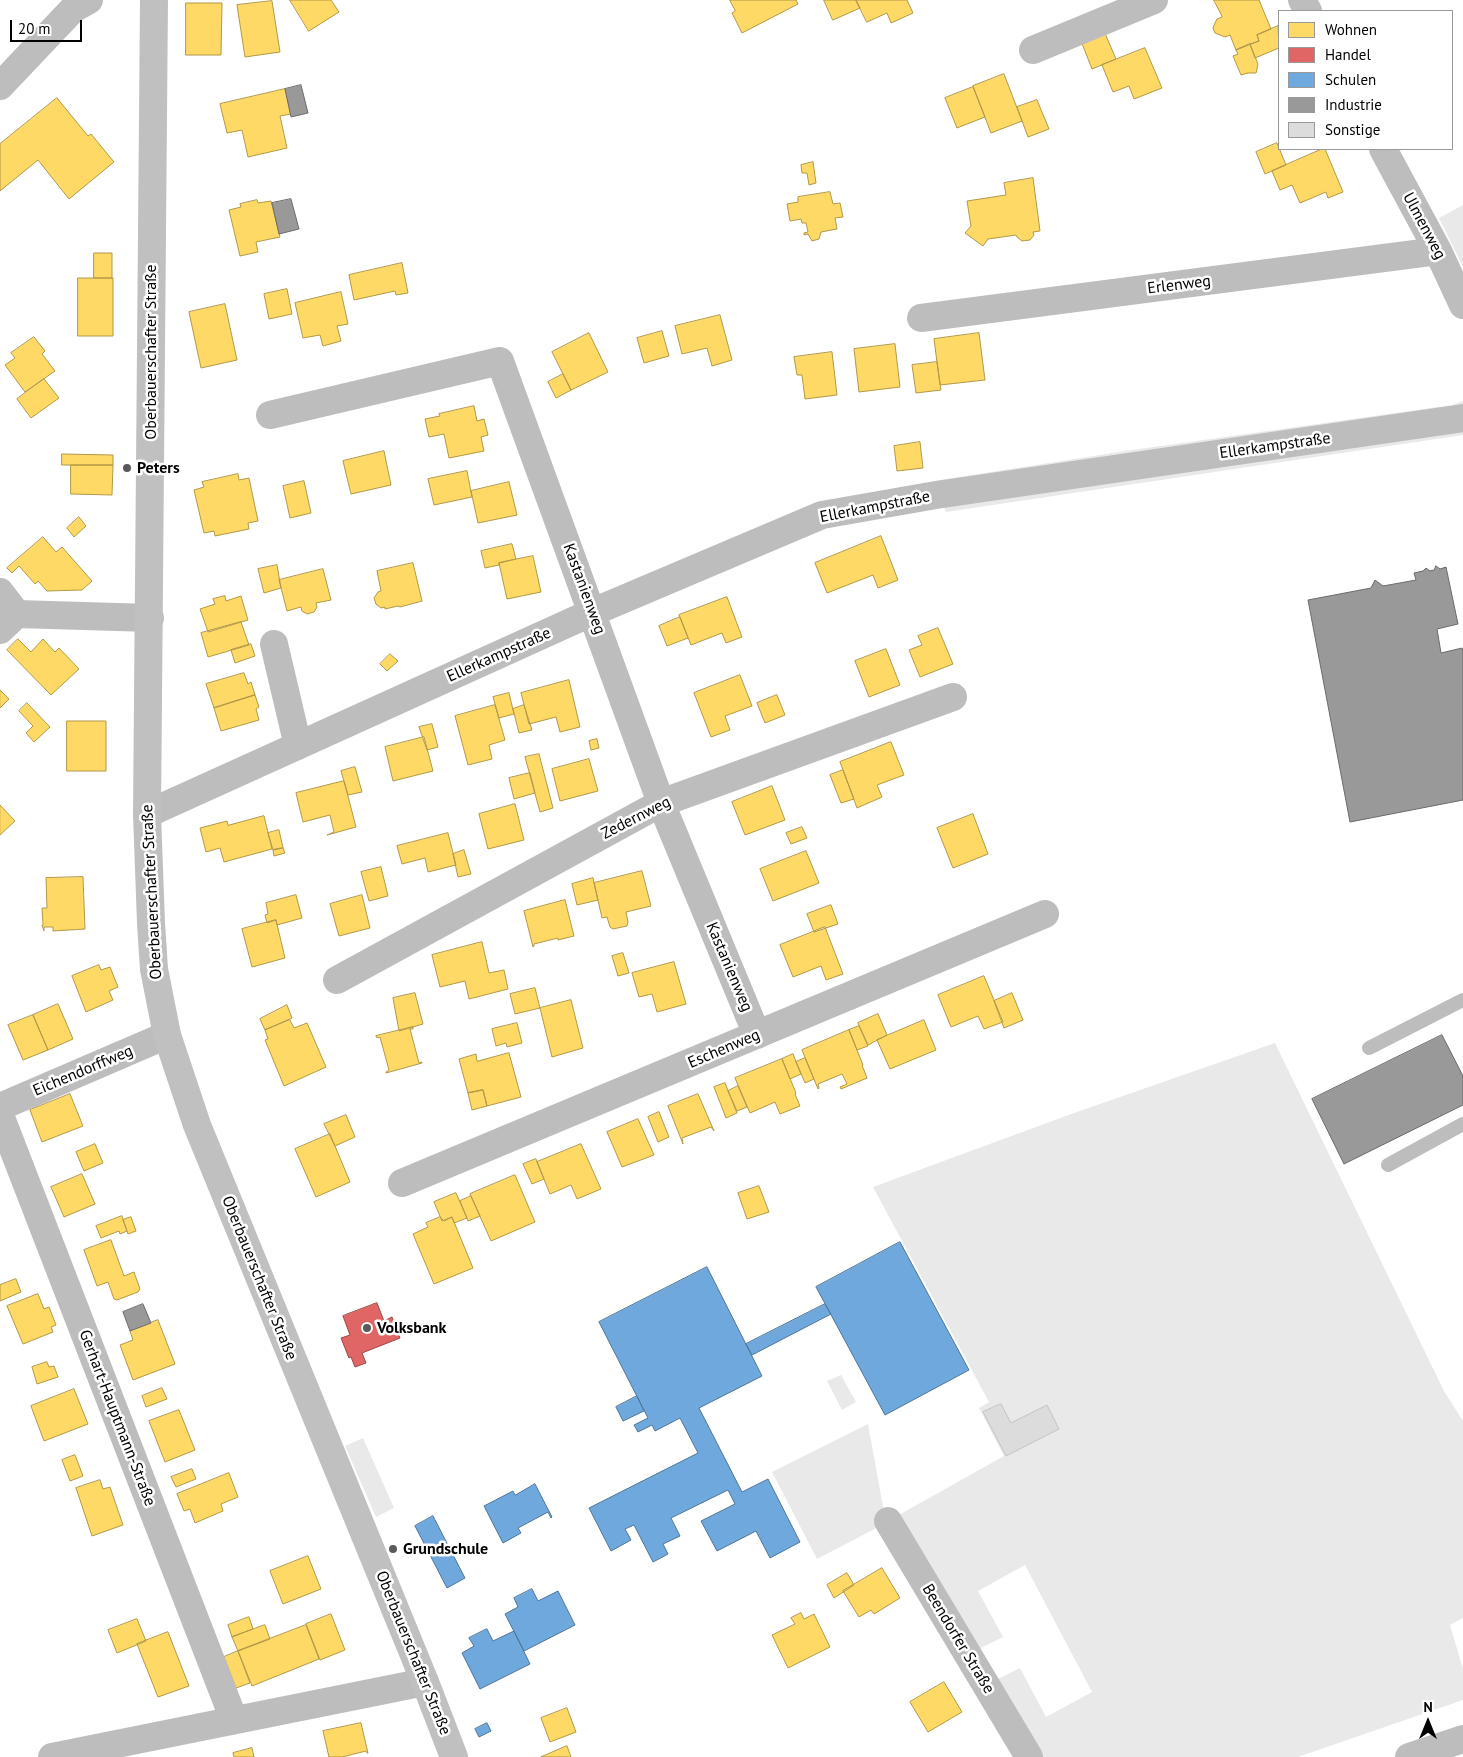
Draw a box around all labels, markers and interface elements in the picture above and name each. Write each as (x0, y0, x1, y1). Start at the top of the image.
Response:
scale bar (12, 10, 85, 42)
legend (1278, 10, 1453, 150)
text: 20 m (18, 19, 51, 38)
text: Wohnen (1325, 20, 1377, 39)
text: Handel (1325, 45, 1371, 64)
text: Schulen (1325, 70, 1376, 89)
text: Industrie (1325, 95, 1382, 114)
text: Sonstige (1325, 120, 1380, 139)
street label: Ulmenweg (1398, 189, 1450, 263)
street label: Oberbauerschafter Straße (141, 264, 161, 440)
street label: Erlenweg (1146, 272, 1212, 298)
street label: Ellerkampstraße (1218, 429, 1332, 463)
place label: Peters (137, 458, 180, 478)
marker: Peters (121, 462, 133, 474)
street label: Ellerkampstraße (818, 487, 932, 527)
street label: Kastanienweg (559, 541, 609, 637)
street label: Ellerkampstraße (444, 623, 554, 687)
street label: Zedernweg (598, 792, 674, 844)
street label: Oberbauerschafter Straße (138, 804, 166, 980)
street label: Kastanienweg (702, 919, 756, 1015)
street label: Eschenweg (685, 1025, 763, 1073)
street label: Eichendorffweg (30, 1041, 136, 1101)
street label: Oberbauerschafter Straße (217, 1193, 301, 1363)
place label: Volksbank (377, 1318, 446, 1338)
marker: Volksbank (361, 1322, 373, 1334)
street label: Gerhart-Hauptmann-Straße (75, 1327, 159, 1509)
place label: Grundschule (403, 1539, 488, 1559)
marker: Grundschule (387, 1543, 399, 1555)
street label: Oberbauerschafter Straße (371, 1568, 455, 1738)
street label: Beendorfer Straße (918, 1581, 998, 1697)
north arrow (1403, 1697, 1453, 1747)
text: N (1423, 1698, 1433, 1716)

